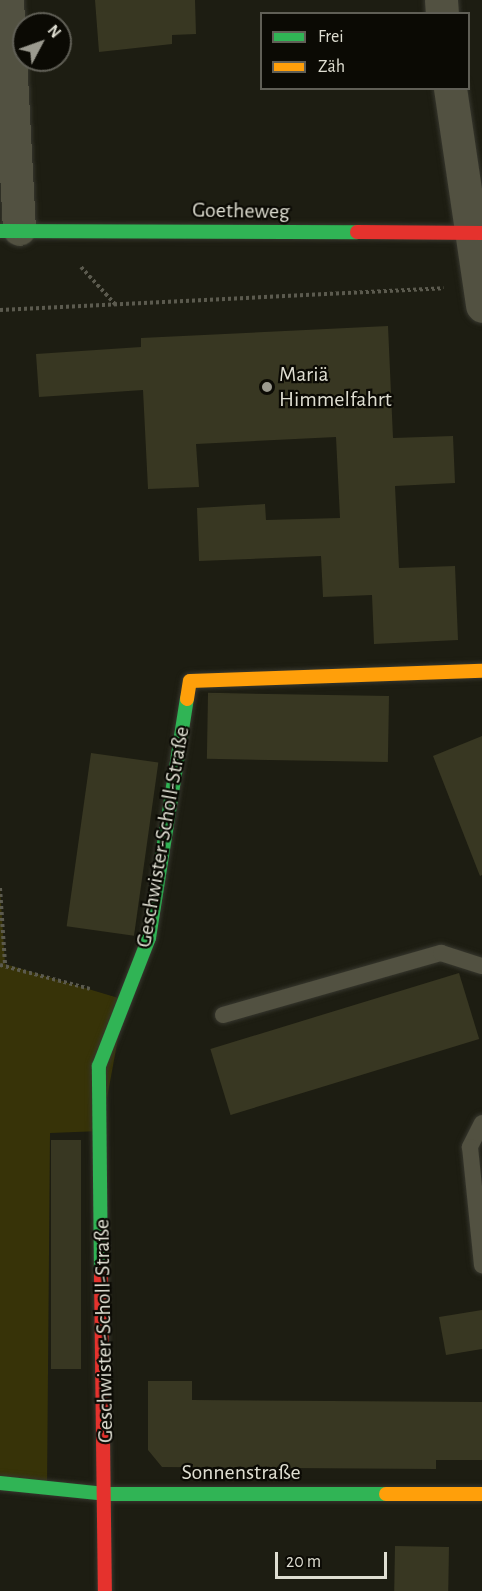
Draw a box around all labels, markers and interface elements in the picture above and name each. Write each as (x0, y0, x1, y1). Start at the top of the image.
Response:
north arrow (12, 12, 72, 72)
legend (260, 12, 470, 90)
text: N (44, 22, 64, 41)
text: Frei (318, 28, 344, 46)
text: Zäh (318, 58, 345, 76)
street label: Goetheweg (192, 197, 290, 225)
place label: Mariä Himmelfahrt (279, 361, 392, 412)
marker: Mariä Himmelfahrt (260, 380, 274, 394)
street label: Geschwister-Scholl-Straße (131, 724, 195, 950)
street label: Geschwister-Scholl-Straße (89, 1219, 119, 1443)
street label: Sonnenstraße (181, 1460, 301, 1486)
scale bar (278, 1540, 390, 1578)
text: 20 m (286, 1553, 321, 1571)

